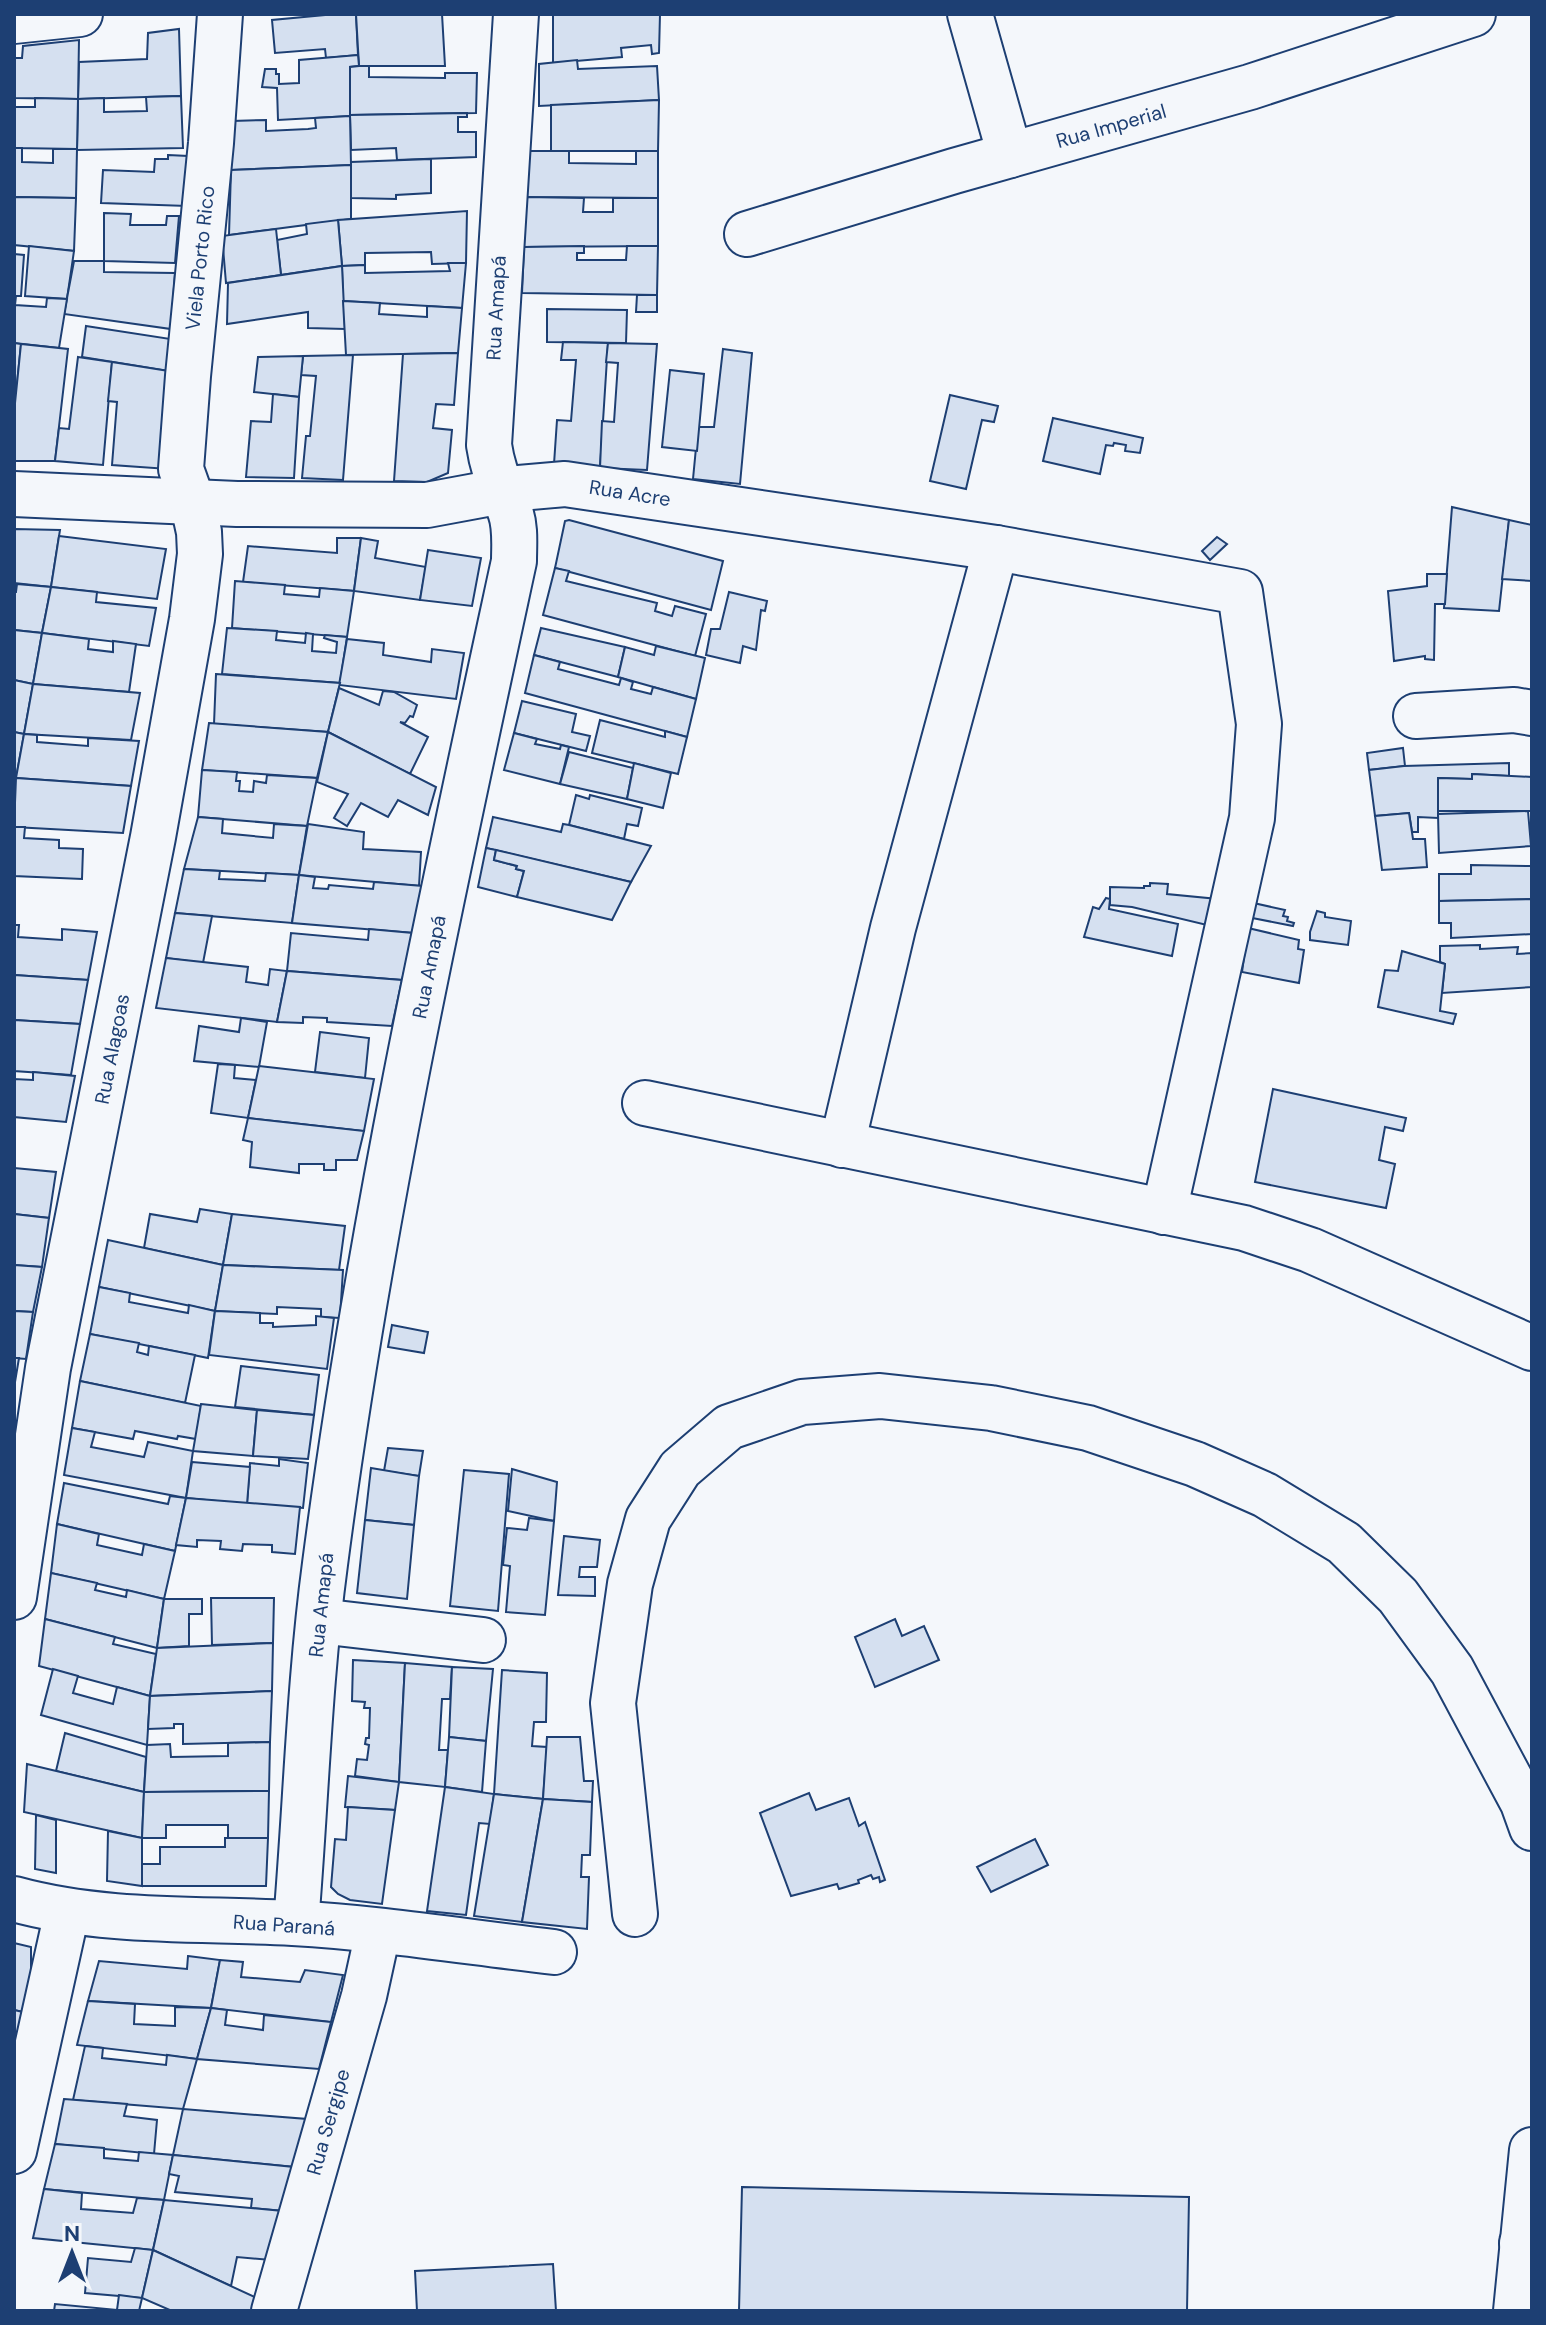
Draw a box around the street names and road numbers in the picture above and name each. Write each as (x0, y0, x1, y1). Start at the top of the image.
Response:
street label: Rua Imperial (1053, 98, 1169, 154)
street label: Viela Porto Rico (179, 184, 221, 332)
street label: Rua Amapá (480, 255, 512, 361)
street label: Rua Acre (587, 474, 673, 512)
street label: Rua Amapá (406, 913, 452, 1021)
street label: Rua Alagoas (89, 992, 135, 1106)
street label: Rua Amapá (303, 1551, 339, 1659)
street label: Rua Paraná (232, 1908, 336, 1942)
street label: Rua Sergipe (300, 2066, 356, 2178)

